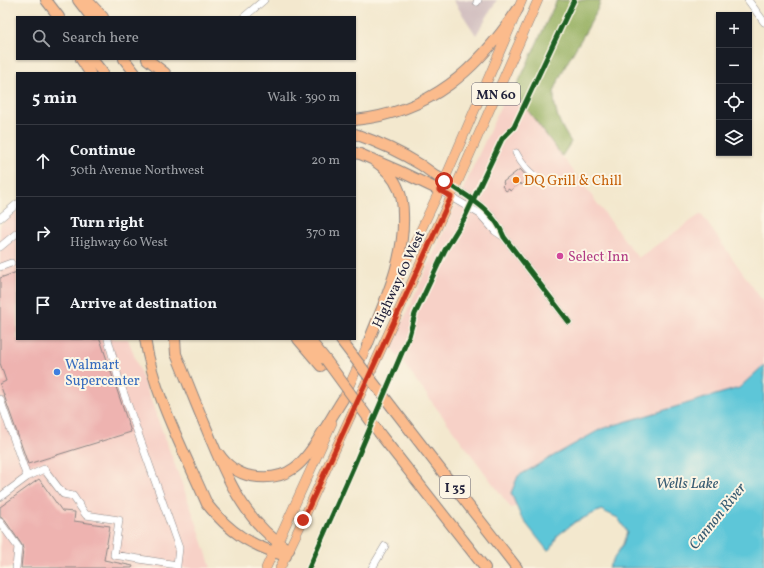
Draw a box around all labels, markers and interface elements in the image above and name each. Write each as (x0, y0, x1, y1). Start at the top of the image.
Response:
map controls (716, 12, 752, 156)
button: + (716, 12, 752, 48)
search box (16, 16, 356, 60)
icon: search (30, 27, 52, 49)
text: Search here (62, 28, 139, 49)
button: − (716, 48, 752, 84)
road number: MN 60 (472, 83, 520, 105)
button: locate (716, 84, 752, 120)
text: 5 min (32, 87, 77, 110)
text: Walk · 390 m (267, 89, 340, 107)
button: layers (716, 120, 752, 156)
text: Continue (70, 141, 135, 162)
icon: ahead (32, 150, 54, 172)
text: 20 m (311, 152, 340, 170)
text: 30th Avenue Northwest (70, 162, 204, 180)
route start (435, 172, 453, 190)
place label: DQ Grill & Chill (524, 172, 622, 191)
marker: DQ Grill & Chill (511, 175, 521, 185)
text: Turn right (70, 213, 144, 234)
icon: right (32, 222, 54, 244)
text: 370 m (306, 224, 340, 242)
street label: Highway 60 West (368, 228, 430, 331)
text: Highway 60 West (70, 234, 168, 252)
place label: Select Inn (568, 248, 629, 267)
marker: Select Inn (555, 251, 565, 261)
icon: arrive (32, 294, 54, 316)
text: Arrive at destination (70, 294, 217, 315)
place label: Walmart Supercenter (65, 356, 140, 391)
marker: Walmart Supercenter (52, 367, 62, 377)
water label: Wells Lake (656, 474, 719, 495)
road number: I 35 (440, 476, 470, 498)
water label: Cannon River (685, 479, 752, 555)
route end (294, 511, 312, 529)

